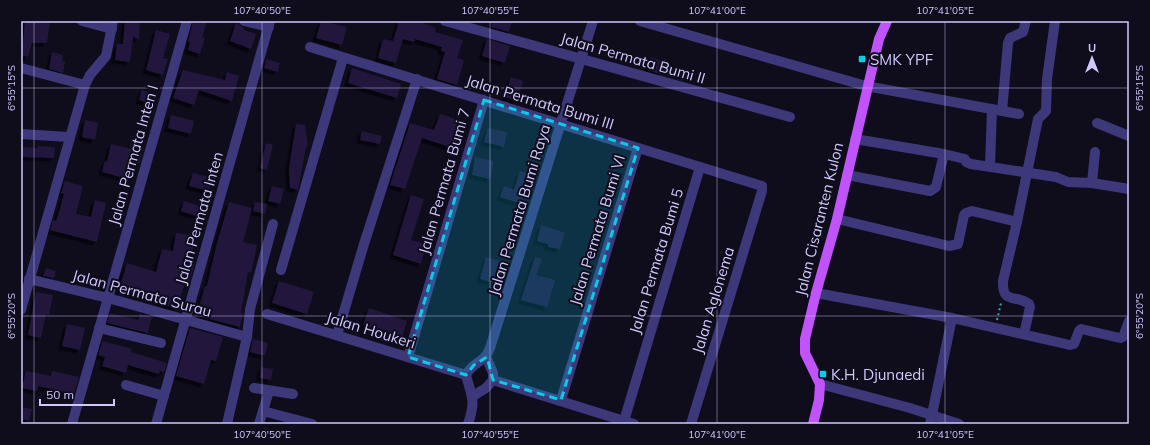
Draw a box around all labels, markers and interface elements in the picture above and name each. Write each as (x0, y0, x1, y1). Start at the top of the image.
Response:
text: 107°40'50"E (233, 4, 291, 17)
text: 107°40'55"E (461, 4, 519, 17)
text: 107°41'00"E (688, 4, 746, 17)
text: 107°41'05"E (916, 4, 974, 17)
street label: Jalan Permata Bumi II (558, 28, 708, 88)
north arrow (1072, 38, 1112, 78)
text: U (1088, 41, 1096, 55)
place label: SMK YPF (870, 50, 933, 69)
marker: SMK YPF (857, 54, 867, 64)
text: 6°55'15"S (5, 65, 18, 111)
text: 6°55'15"S (1133, 65, 1146, 111)
street label: Jalan Permata Bumi III (464, 70, 616, 134)
street label: Jalan Permata Inten I (104, 83, 162, 227)
street label: Jalan Permata Bumi 7 (414, 106, 474, 256)
street label: Jalan Permata Bumi Raya (484, 122, 554, 298)
street label: Jalan Cisaranten Kulon (791, 140, 847, 298)
street label: Jalan Permata Inten (171, 149, 227, 287)
street label: Jalan Permata Bumi VI (565, 152, 629, 308)
street label: Jalan Permata Bumi 5 (625, 186, 687, 336)
street label: Jalan Aglonema (688, 244, 738, 356)
street label: Jalan Permata Surau (70, 265, 214, 321)
text: 6°55'20"S (5, 293, 18, 339)
text: 6°55'20"S (1133, 293, 1146, 339)
street label: Jalan Houkeri (324, 307, 418, 353)
place label: K.H. Djunaedi (831, 365, 925, 384)
marker: K.H. Djunaedi (818, 369, 828, 379)
scale bar (40, 381, 114, 407)
text: 50 m (46, 387, 74, 402)
text: 107°40'50"E (233, 428, 291, 441)
text: 107°40'55"E (461, 428, 519, 441)
text: 107°41'00"E (688, 428, 746, 441)
text: 107°41'05"E (916, 428, 974, 441)

